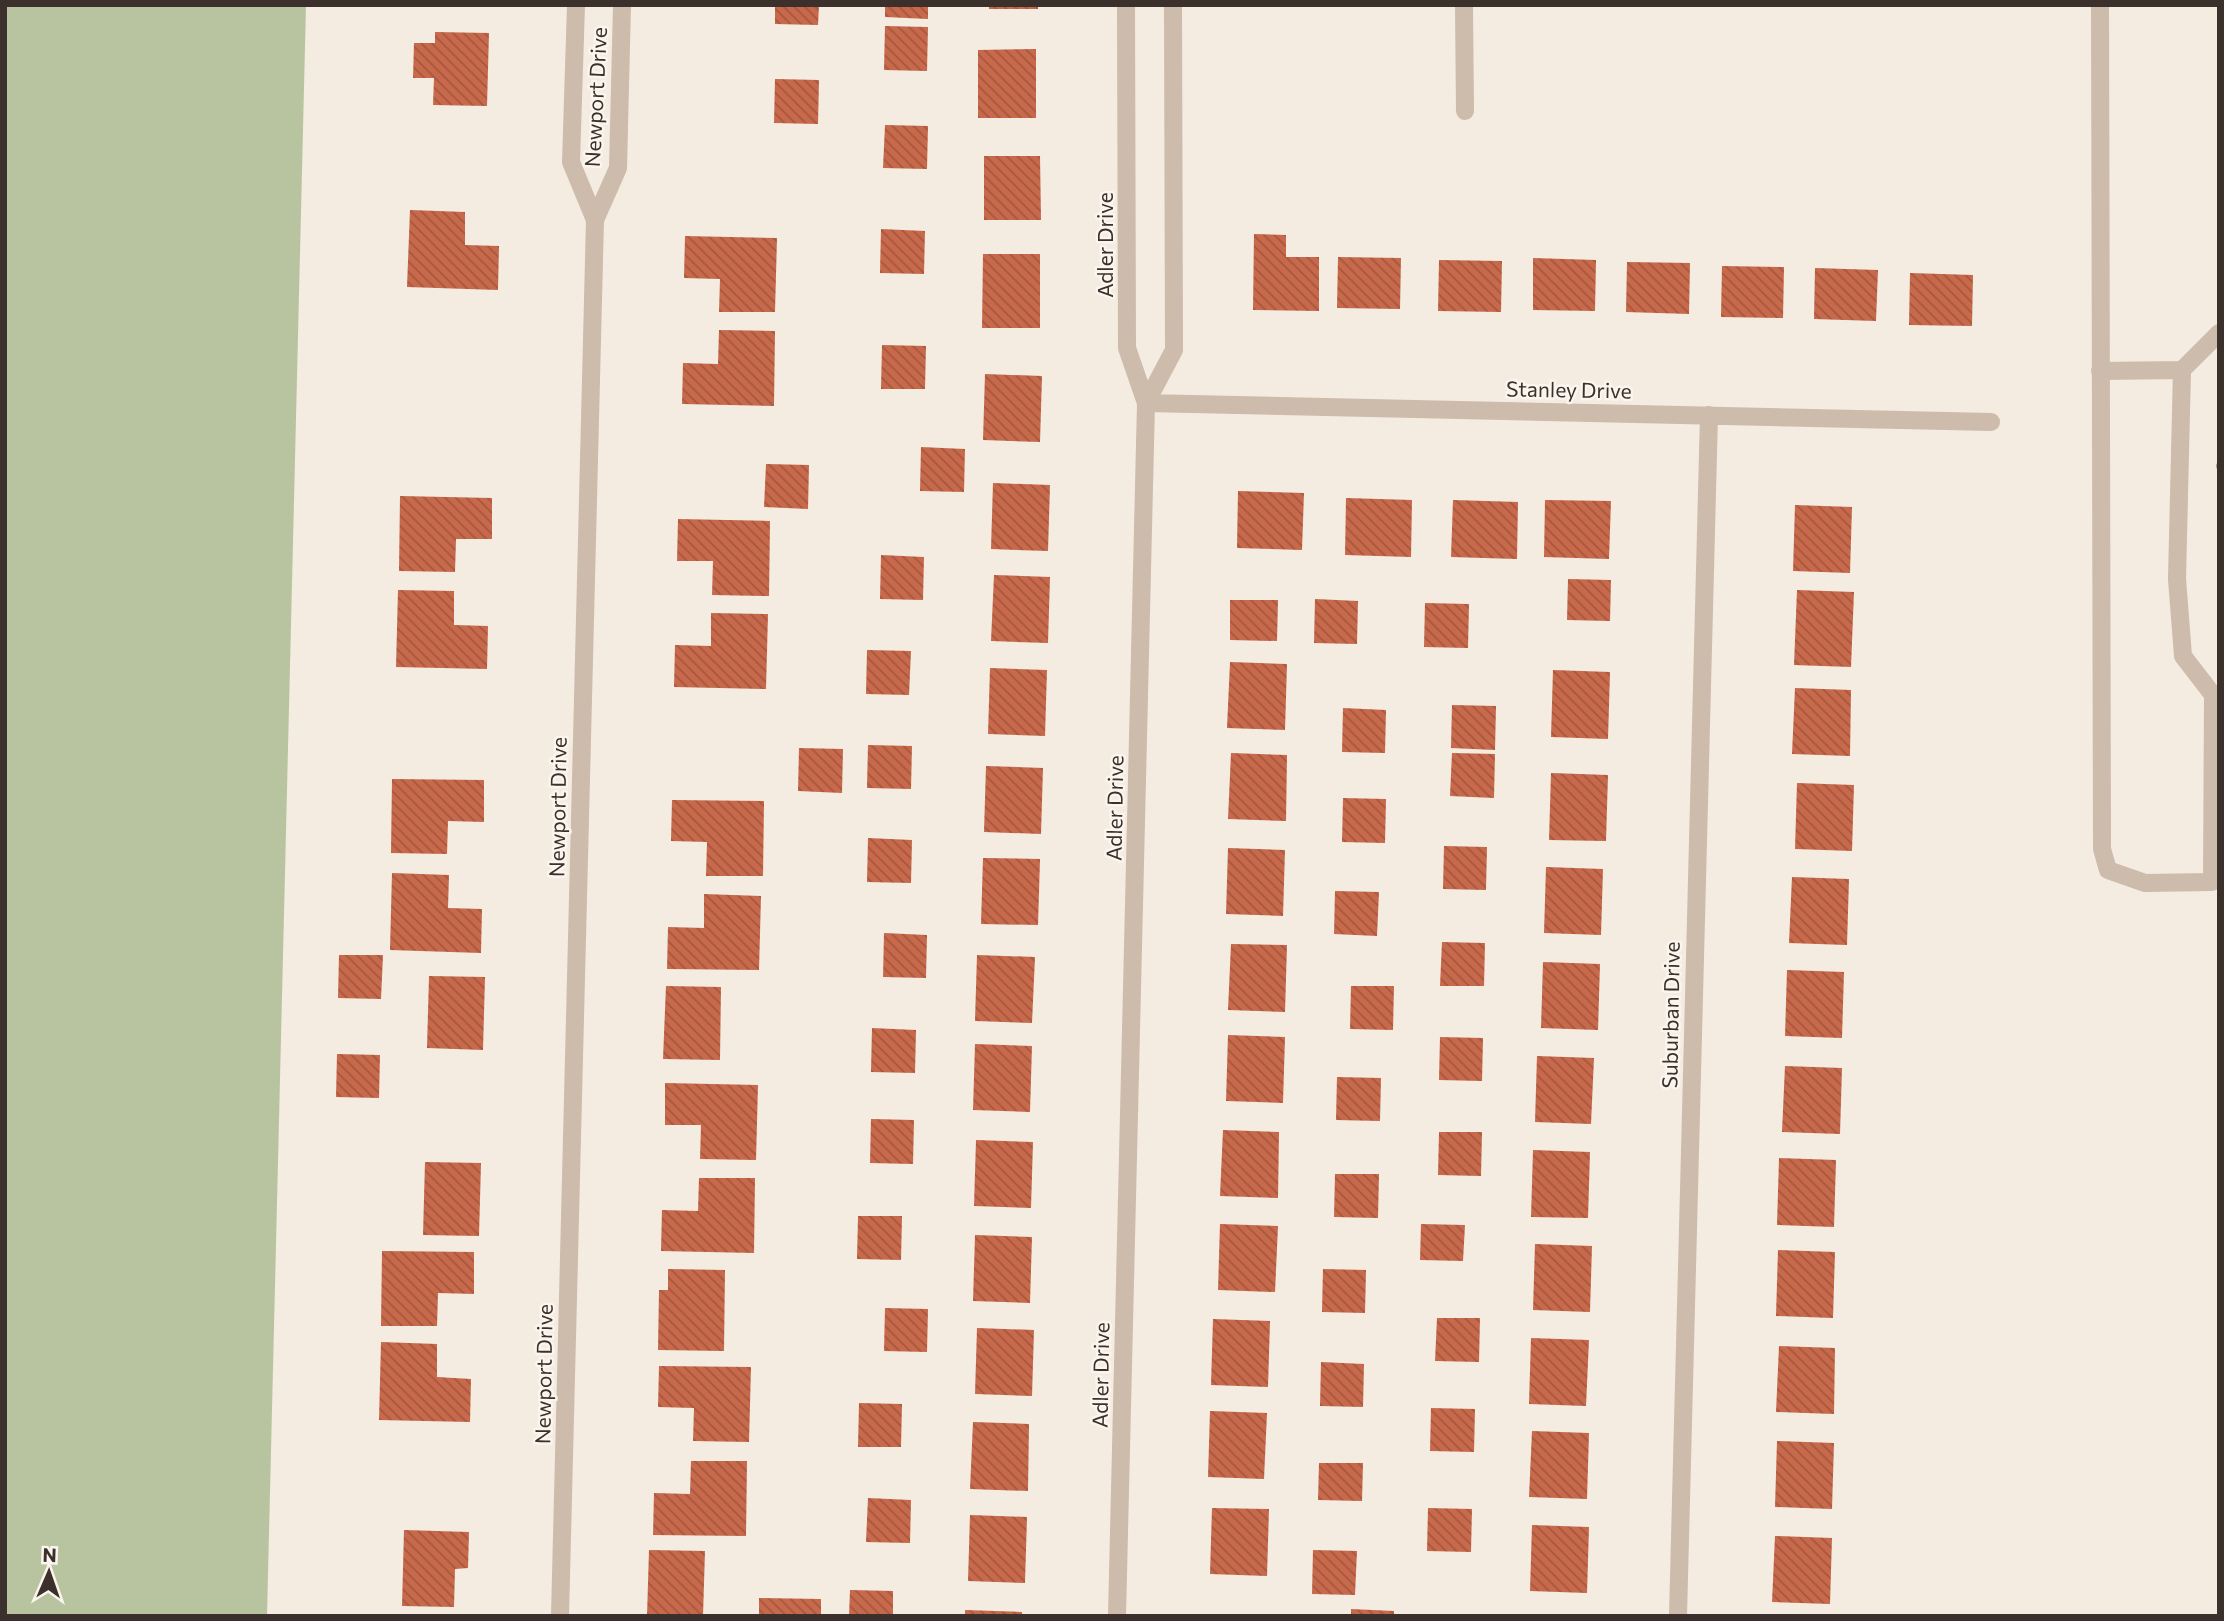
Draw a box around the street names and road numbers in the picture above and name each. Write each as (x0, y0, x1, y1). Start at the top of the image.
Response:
street label: Newport Drive (579, 26, 611, 168)
street label: Adler Drive (1092, 192, 1117, 298)
street label: Stanley Drive (1506, 375, 1632, 403)
street label: Newport Drive (543, 737, 571, 877)
street label: Adler Drive (1101, 755, 1127, 861)
street label: Suburban Drive (1656, 941, 1684, 1089)
street label: Newport Drive (529, 1304, 557, 1444)
street label: Adler Drive (1087, 1322, 1113, 1428)

